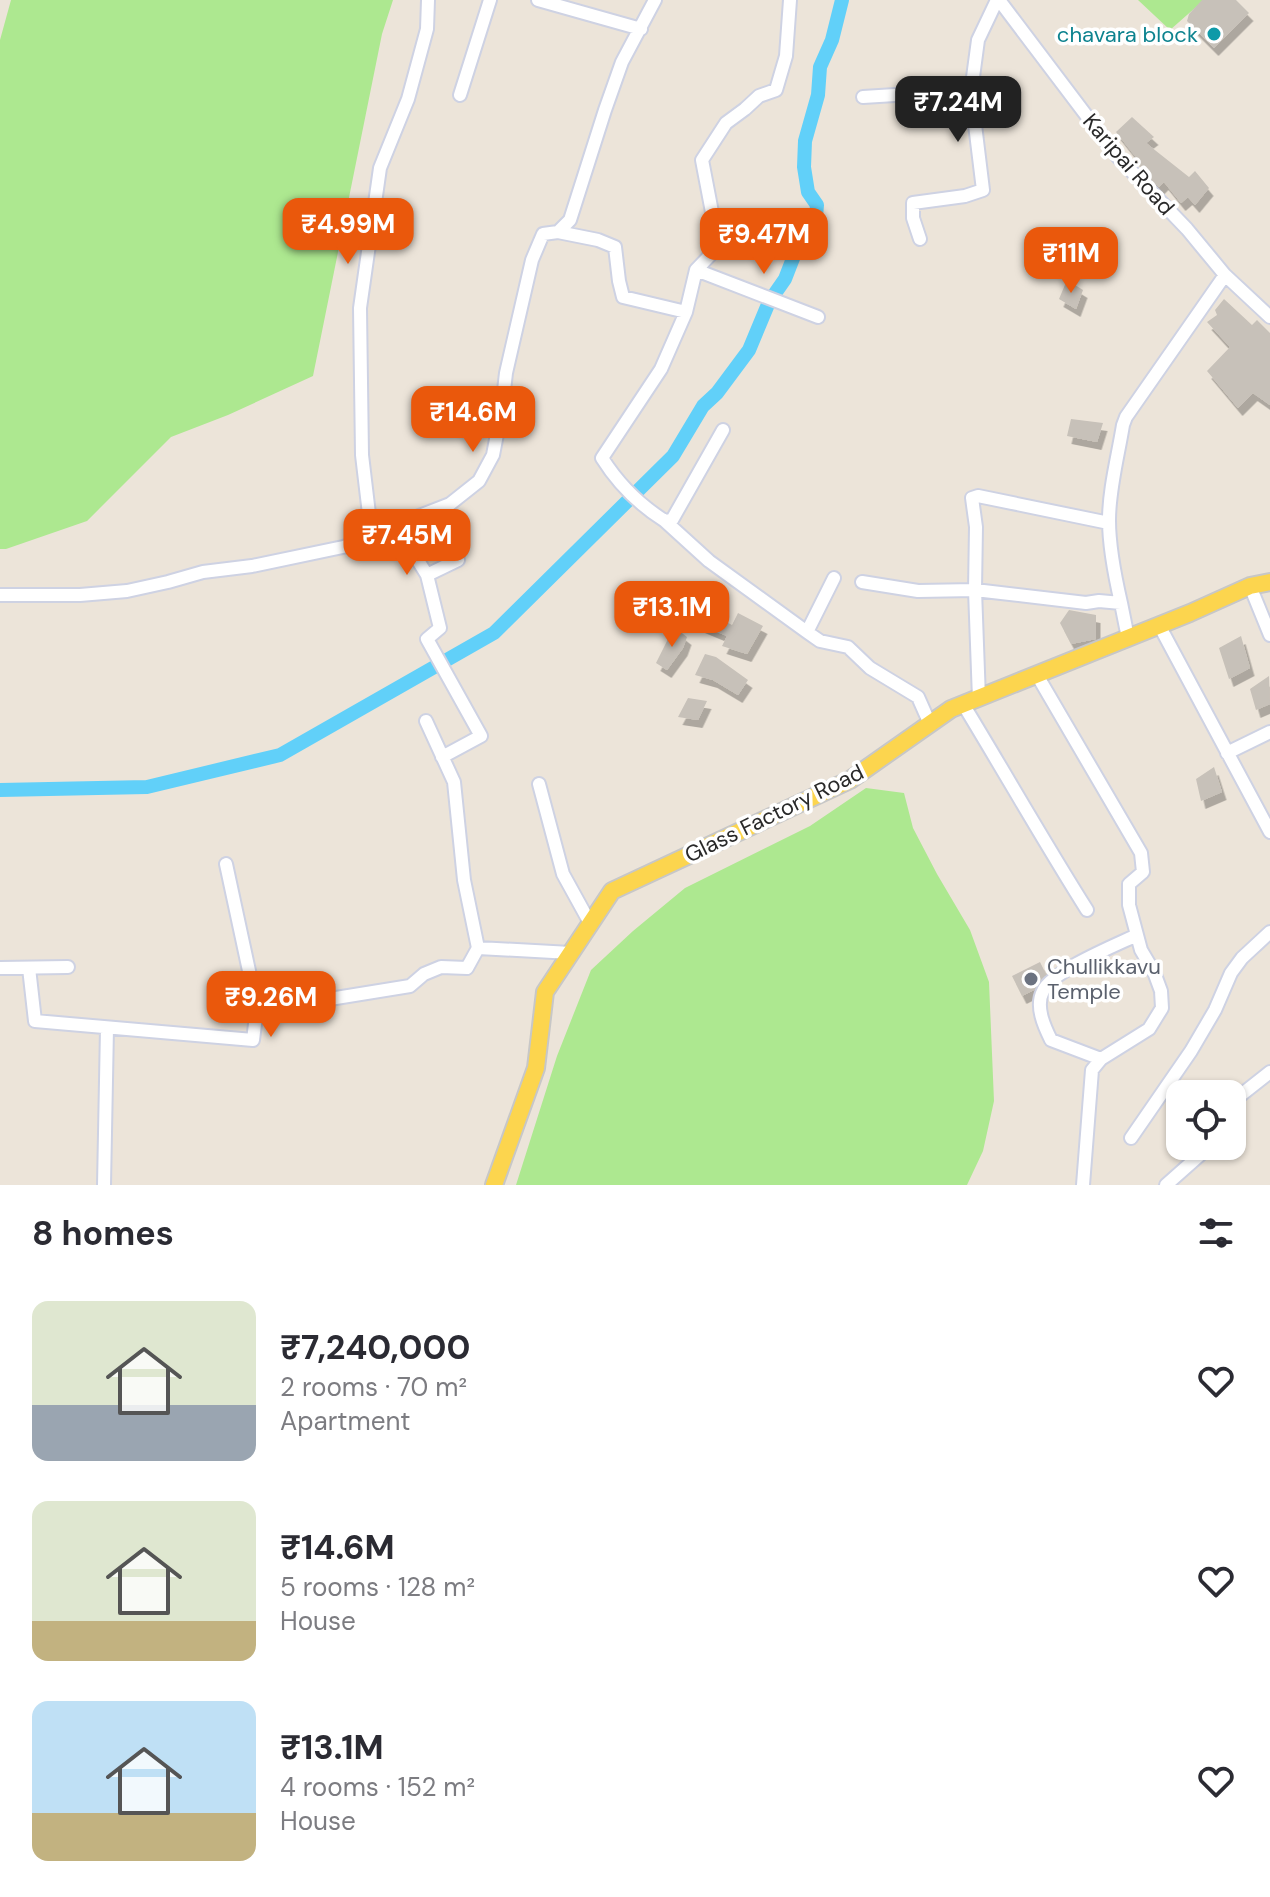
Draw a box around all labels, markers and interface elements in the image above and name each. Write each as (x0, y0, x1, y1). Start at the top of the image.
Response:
place label: chavara block (1057, 20, 1198, 49)
marker: chavara block (1205, 25, 1223, 43)
pin: ₹7.24M (893, 76, 1023, 144)
text: ₹7.24M (913, 85, 1003, 119)
street label: Karipai Road (1076, 107, 1181, 221)
pin: ₹4.99M (283, 198, 413, 266)
text: ₹4.99M (301, 207, 395, 241)
pin: ₹9.47M (699, 208, 829, 276)
text: ₹9.47M (718, 217, 810, 251)
pin: ₹11M (1024, 227, 1118, 295)
text: ₹11M (1042, 236, 1100, 270)
pin: ₹14.6M (408, 386, 538, 454)
text: ₹14.6M (429, 395, 517, 429)
pin: ₹7.45M (342, 509, 472, 577)
text: ₹7.45M (361, 518, 453, 552)
pin: ₹13.1M (607, 581, 737, 649)
text: ₹13.1M (632, 590, 712, 624)
street label: Glass Factory Road (680, 758, 868, 869)
place label: Chullikkavu Temple (1047, 952, 1161, 1006)
marker: Chullikkavu Temple (1022, 970, 1040, 988)
pin: ₹9.26M (206, 971, 336, 1039)
text: ₹9.26M (225, 980, 317, 1014)
map controls (1166, 1080, 1246, 1160)
button: locate (1166, 1080, 1246, 1160)
text: 8 homes (32, 1211, 174, 1256)
icon: filters (1194, 1211, 1238, 1255)
text: ₹7,240,000 (280, 1325, 470, 1370)
icon: home (96, 1333, 192, 1429)
icon: heart (1194, 1359, 1238, 1403)
text: 2 rooms · 70 m² (280, 1370, 467, 1404)
text: Apartment (280, 1404, 411, 1438)
text: ₹14.6M (280, 1525, 395, 1570)
icon: home (96, 1533, 192, 1629)
icon: heart (1194, 1559, 1238, 1603)
text: 5 rooms · 128 m² (280, 1570, 475, 1604)
text: House (280, 1604, 356, 1638)
text: ₹13.1M (280, 1725, 384, 1770)
icon: home (96, 1733, 192, 1829)
icon: heart (1194, 1759, 1238, 1803)
text: 4 rooms · 152 m² (280, 1770, 475, 1804)
text: House (280, 1804, 356, 1838)

